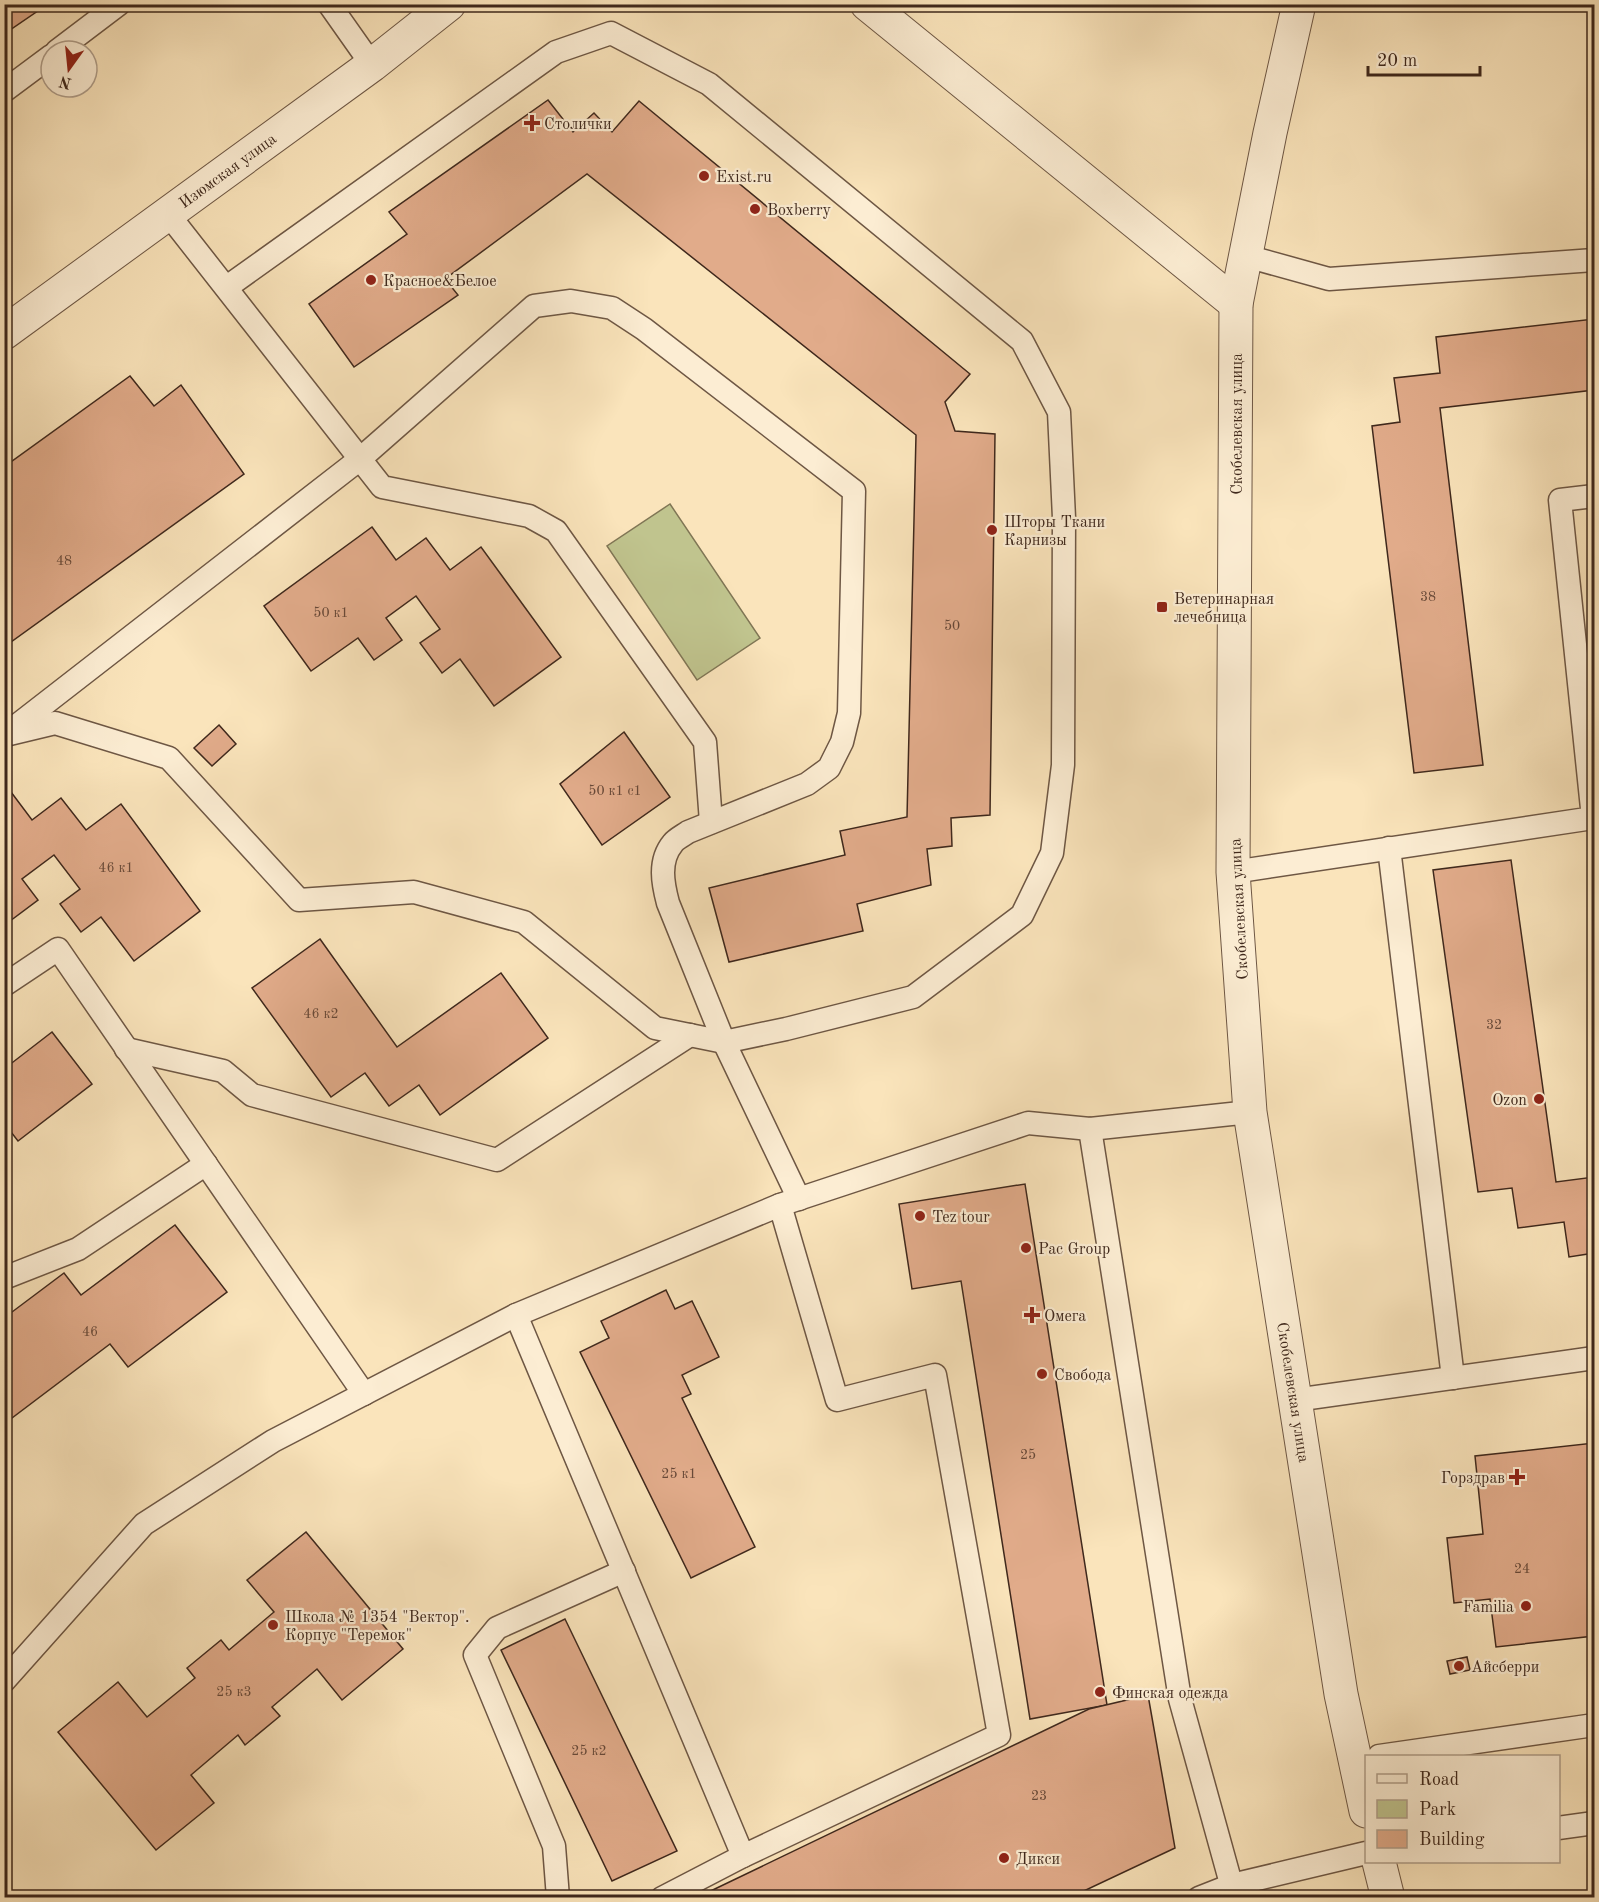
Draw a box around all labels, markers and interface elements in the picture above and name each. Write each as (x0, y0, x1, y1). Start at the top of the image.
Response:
north arrow (39, 39, 99, 99)
scale bar (1368, 39, 1480, 77)
text: 20 m (1377, 52, 1417, 70)
text: N (57, 72, 74, 91)
marker: Столички (525, 116, 539, 130)
place label: Столички (544, 117, 612, 133)
street label: Изюмская улица (177, 131, 280, 212)
marker: Exist.ru (697, 169, 711, 183)
place label: Exist.ru (716, 170, 772, 186)
marker: Boxberry (748, 202, 762, 216)
place label: Boxberry (767, 203, 832, 219)
marker: Красное&Белое (364, 273, 378, 287)
place label: Красное&Белое (383, 274, 497, 290)
street label: Скобелевская улица (1230, 353, 1246, 495)
place label: Шторы Ткани Карнизы (1004, 515, 1105, 549)
marker: Шторы Ткани Карнизы (985, 523, 999, 537)
house number: 48 (56, 554, 72, 568)
house number: 38 (1420, 590, 1436, 604)
place label: Ветеринарная лечебница (1174, 592, 1274, 626)
marker: Ветеринарная лечебница (1155, 600, 1169, 614)
house number: 50 к1 (313, 606, 349, 620)
house number: 50 (944, 619, 960, 633)
house number: 50 к1 с1 (588, 784, 642, 798)
street label: Скобелевская улица (1228, 838, 1252, 980)
house number: 46 к1 (98, 861, 134, 875)
house number: 46 к2 (303, 1007, 339, 1021)
house number: 32 (1486, 1018, 1502, 1032)
marker: Ozon (1532, 1092, 1546, 1106)
place label: Ozon (1492, 1093, 1527, 1109)
marker: Tez tour (913, 1209, 927, 1223)
place label: Tez tour (932, 1210, 990, 1226)
marker: Pac Group (1019, 1241, 1033, 1255)
place label: Pac Group (1038, 1242, 1110, 1258)
marker: Омега (1025, 1308, 1039, 1322)
place label: Омега (1044, 1309, 1086, 1325)
street label: Скобелевская улица (1273, 1321, 1311, 1464)
house number: 46 (82, 1325, 98, 1339)
marker: Свобода (1035, 1367, 1049, 1381)
place label: Свобода (1054, 1368, 1112, 1384)
house number: 25 (1020, 1448, 1036, 1462)
house number: 25 к1 (661, 1467, 697, 1481)
marker: Горздрав (1510, 1470, 1524, 1484)
place label: Горздрав (1441, 1471, 1505, 1487)
house number: 24 (1514, 1562, 1530, 1576)
marker: Familia (1519, 1599, 1533, 1613)
place label: Familia (1463, 1600, 1514, 1616)
place label: Школа № 1354 "Вектор". Корпус "Теремок" (285, 1610, 470, 1644)
marker: Школа № 1354 "Вектор". Корпус "Теремок" (266, 1618, 280, 1632)
marker: Айсберри (1452, 1659, 1466, 1673)
place label: Айсберри (1471, 1660, 1539, 1676)
house number: 25 к3 (216, 1685, 252, 1699)
marker: Финская одежда (1093, 1685, 1107, 1699)
place label: Финская одежда (1112, 1686, 1229, 1702)
house number: 25 к2 (571, 1744, 607, 1758)
legend (1365, 1755, 1560, 1863)
text: Road (1419, 1771, 1459, 1789)
house number: 23 (1031, 1789, 1047, 1803)
text: Park (1419, 1801, 1456, 1819)
text: Building (1419, 1831, 1485, 1849)
marker: Дикси (997, 1851, 1011, 1865)
place label: Дикси (1016, 1852, 1060, 1868)

